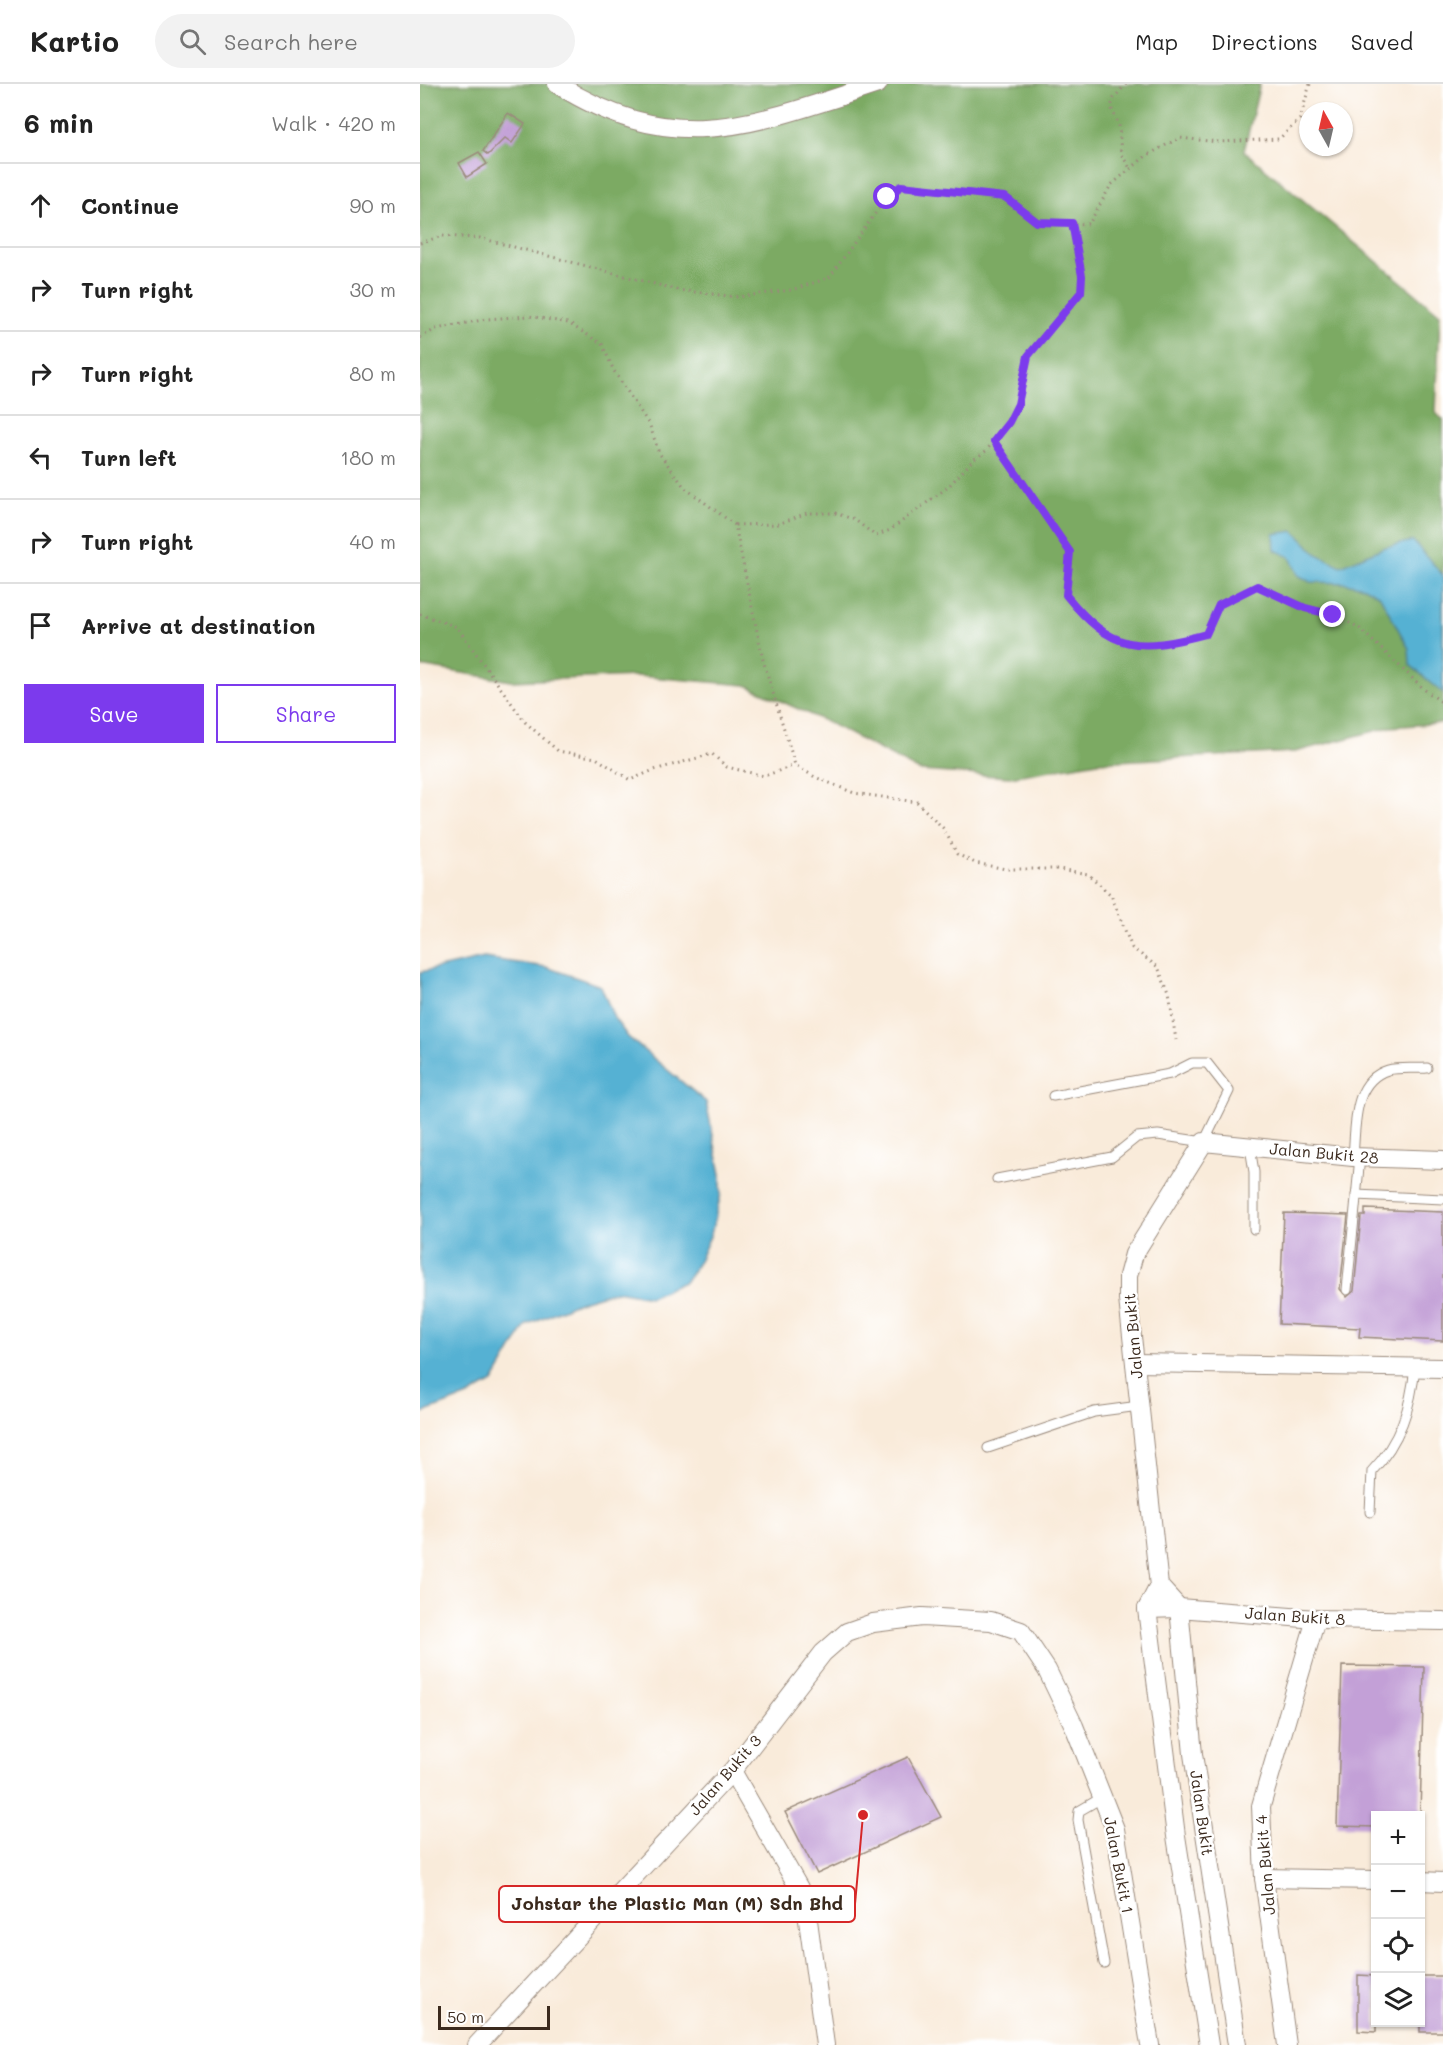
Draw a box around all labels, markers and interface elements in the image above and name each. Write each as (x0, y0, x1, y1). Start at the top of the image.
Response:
search box (155, 14, 575, 68)
text: Kartio (30, 23, 119, 59)
icon: search (176, 25, 209, 58)
text: Search here (224, 27, 358, 56)
text: Map (1135, 28, 1178, 55)
text: Directions (1211, 28, 1318, 55)
text: Saved (1351, 28, 1413, 55)
north arrow (1299, 102, 1353, 156)
text: 6 min (24, 106, 93, 140)
text: Walk · 420 m (271, 110, 396, 136)
route start (873, 183, 899, 209)
icon: ahead (24, 189, 57, 222)
text: Continue (81, 191, 179, 220)
text: 90 m (350, 192, 396, 218)
icon: right (24, 273, 57, 306)
text: Turn right (81, 275, 193, 304)
text: 30 m (350, 276, 396, 302)
icon: right (24, 357, 57, 390)
text: Turn right (81, 359, 193, 388)
text: 80 m (349, 360, 396, 386)
icon: left (24, 441, 57, 474)
text: Turn left (81, 443, 177, 472)
text: 180 m (340, 444, 396, 470)
icon: right (24, 525, 57, 558)
text: Turn right (81, 527, 193, 556)
text: 40 m (350, 528, 396, 554)
route end (1319, 601, 1345, 627)
icon: arrive (24, 609, 57, 642)
text: Arrive at destination (81, 611, 316, 640)
button: Save (24, 684, 204, 743)
button: Share (216, 684, 396, 743)
street label: Jalan Bukit 28 (1269, 1137, 1380, 1168)
street label: Jalan Bukit (1118, 1292, 1147, 1380)
street label: Jalan Bukit 8 (1244, 1602, 1346, 1630)
street label: Jalan Bukit 3 (684, 1730, 765, 1819)
street label: Jalan Bukit (1186, 1769, 1219, 1857)
map controls (1371, 1811, 1425, 2027)
button: + (1371, 1811, 1425, 1865)
street label: Jalan Bukit 4 (1250, 1814, 1279, 1916)
street label: Jalan Bukit 1 (1100, 1815, 1139, 1915)
button: − (1371, 1865, 1425, 1919)
callout: Johstar the Plastic Man (M) Sdn Bhd (499, 1886, 855, 1922)
text: Johstar the Plastic Man (M) Sdn Bhd (511, 1891, 843, 1915)
button: locate (1371, 1919, 1425, 1973)
button: layers (1371, 1973, 1425, 2027)
scale bar (438, 2003, 550, 2030)
text: 50 m (447, 2006, 484, 2027)

